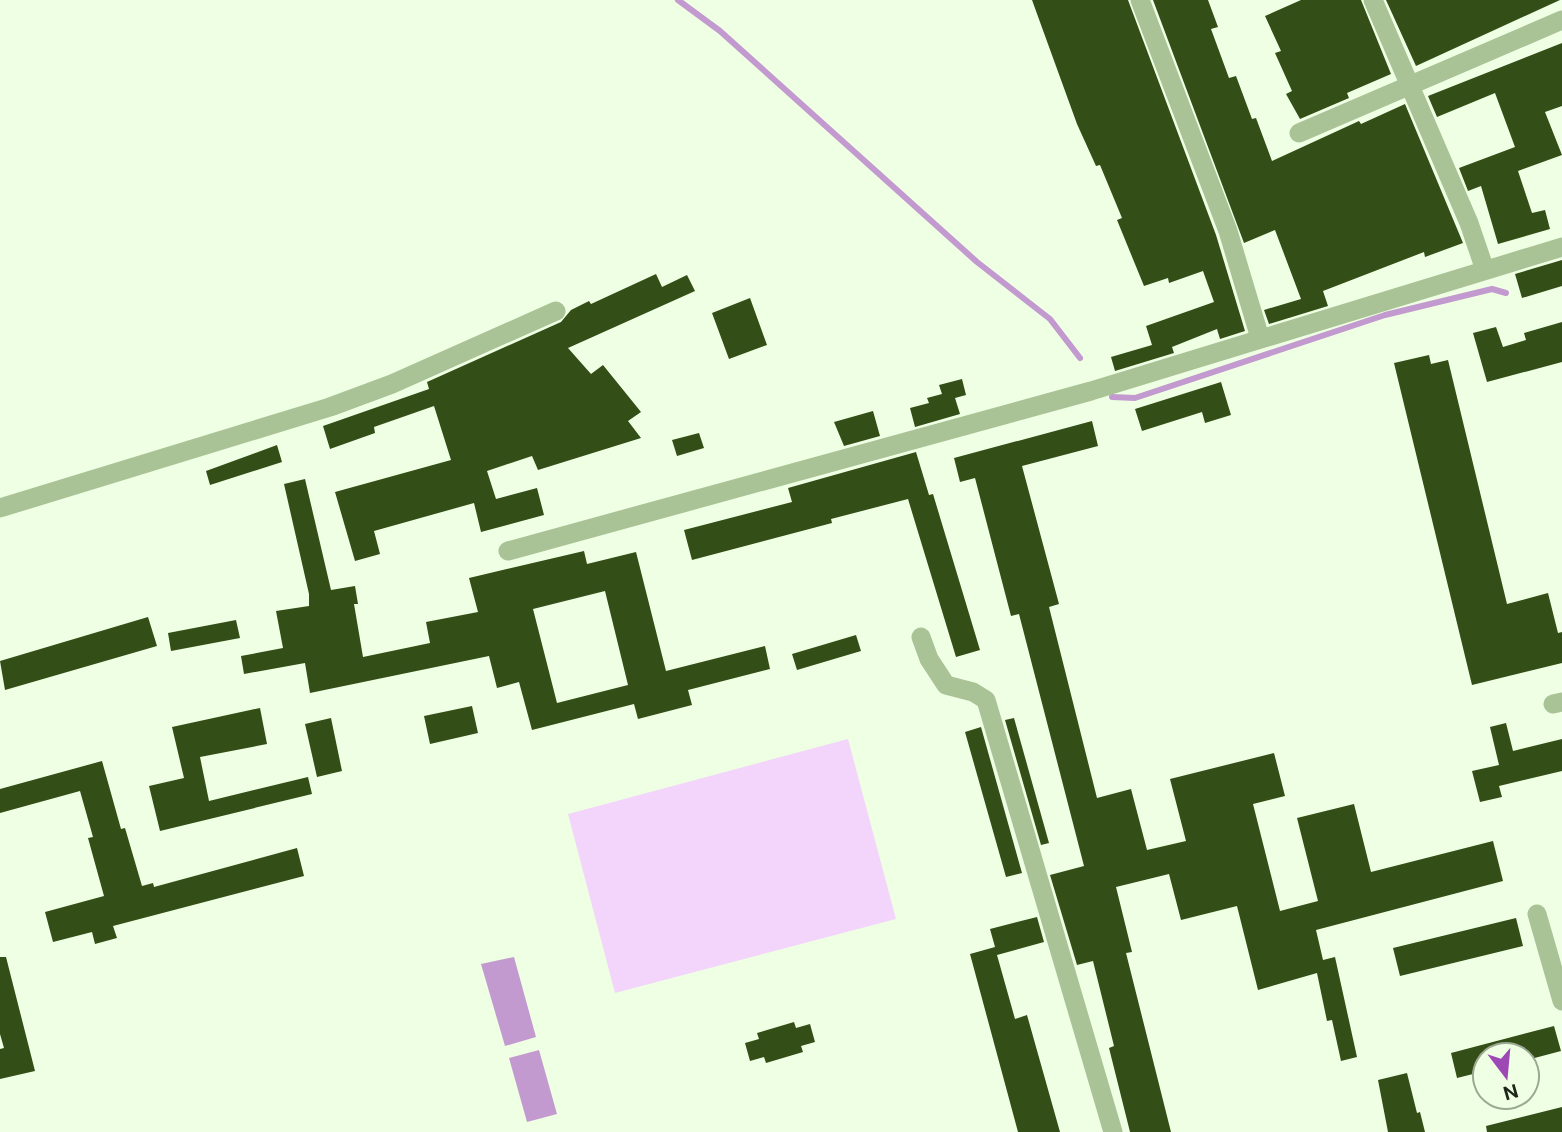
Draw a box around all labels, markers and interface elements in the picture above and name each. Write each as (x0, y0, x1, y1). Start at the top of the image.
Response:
north arrow (1471, 1041, 1541, 1111)
text: N (1501, 1080, 1521, 1105)

